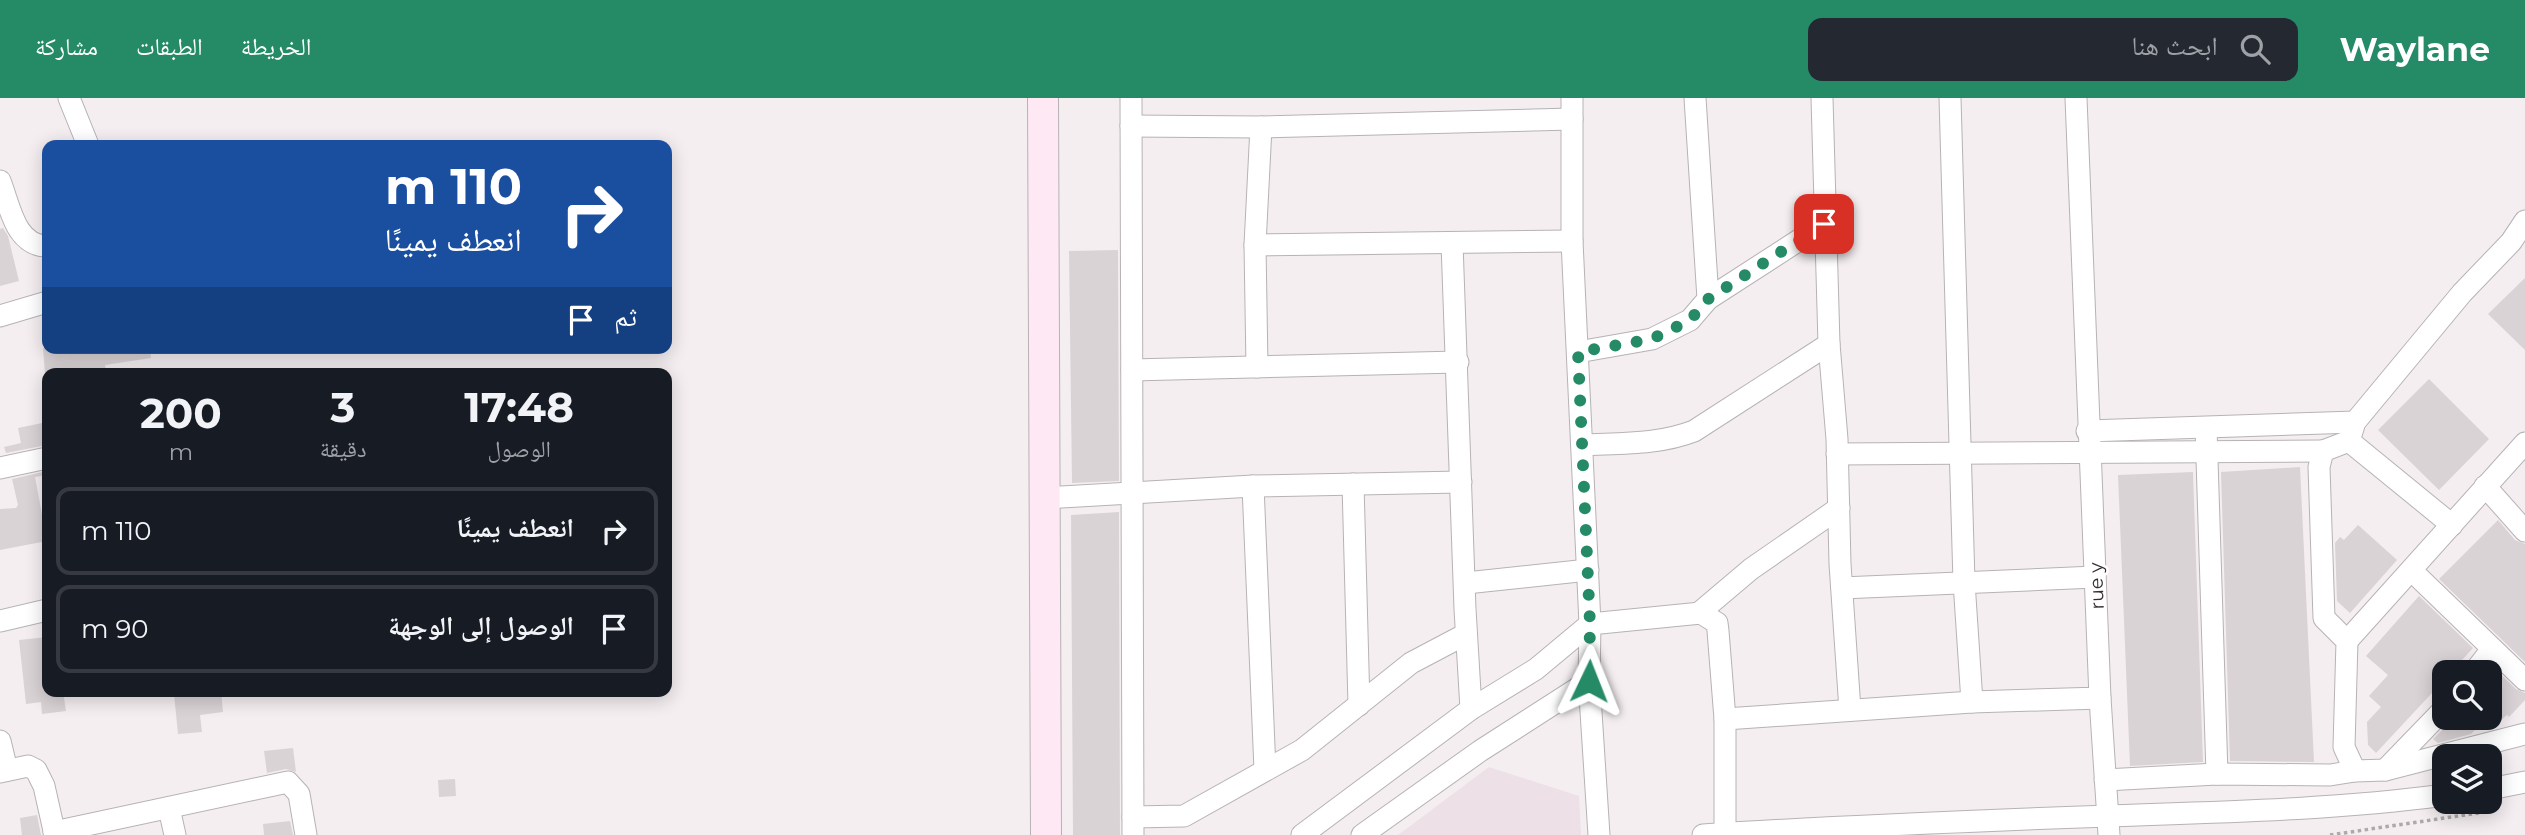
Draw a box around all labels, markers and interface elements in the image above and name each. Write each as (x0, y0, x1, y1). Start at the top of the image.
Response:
search box (1808, 18, 2298, 81)
text: Waylane (2340, 29, 2490, 69)
text: ابحث هنا (2131, 30, 2218, 62)
icon: search (2236, 30, 2274, 68)
text: مشاركة (35, 32, 98, 61)
text: الطبقات (136, 32, 203, 61)
text: الخريطة (241, 32, 311, 61)
text: 110 m (385, 157, 522, 216)
icon: right (546, 168, 637, 259)
pin (1794, 194, 1854, 254)
icon: arrive (1805, 205, 1843, 243)
text: انعطف يمينًا (385, 220, 522, 259)
icon: arrive (562, 301, 600, 339)
text: ثم (614, 301, 637, 333)
text: 3 (331, 381, 355, 433)
text: 17:48 (464, 381, 574, 433)
text: 200 (140, 387, 222, 439)
text: دقيقة (320, 435, 366, 463)
text: الوصول (487, 435, 551, 463)
text: m (169, 438, 193, 466)
text: انعطف يمينًا (456, 512, 574, 544)
icon: right (595, 512, 633, 550)
text: 110 m (81, 515, 151, 547)
street label: rue y (2084, 561, 2109, 610)
text: الوصول إلى الوجهة (388, 610, 574, 642)
icon: arrive (595, 610, 633, 648)
text: 90 m (81, 613, 148, 645)
position arrow (1552, 644, 1626, 718)
map controls (2432, 660, 2502, 814)
button: search (2432, 660, 2502, 730)
button: layers (2432, 744, 2502, 814)

